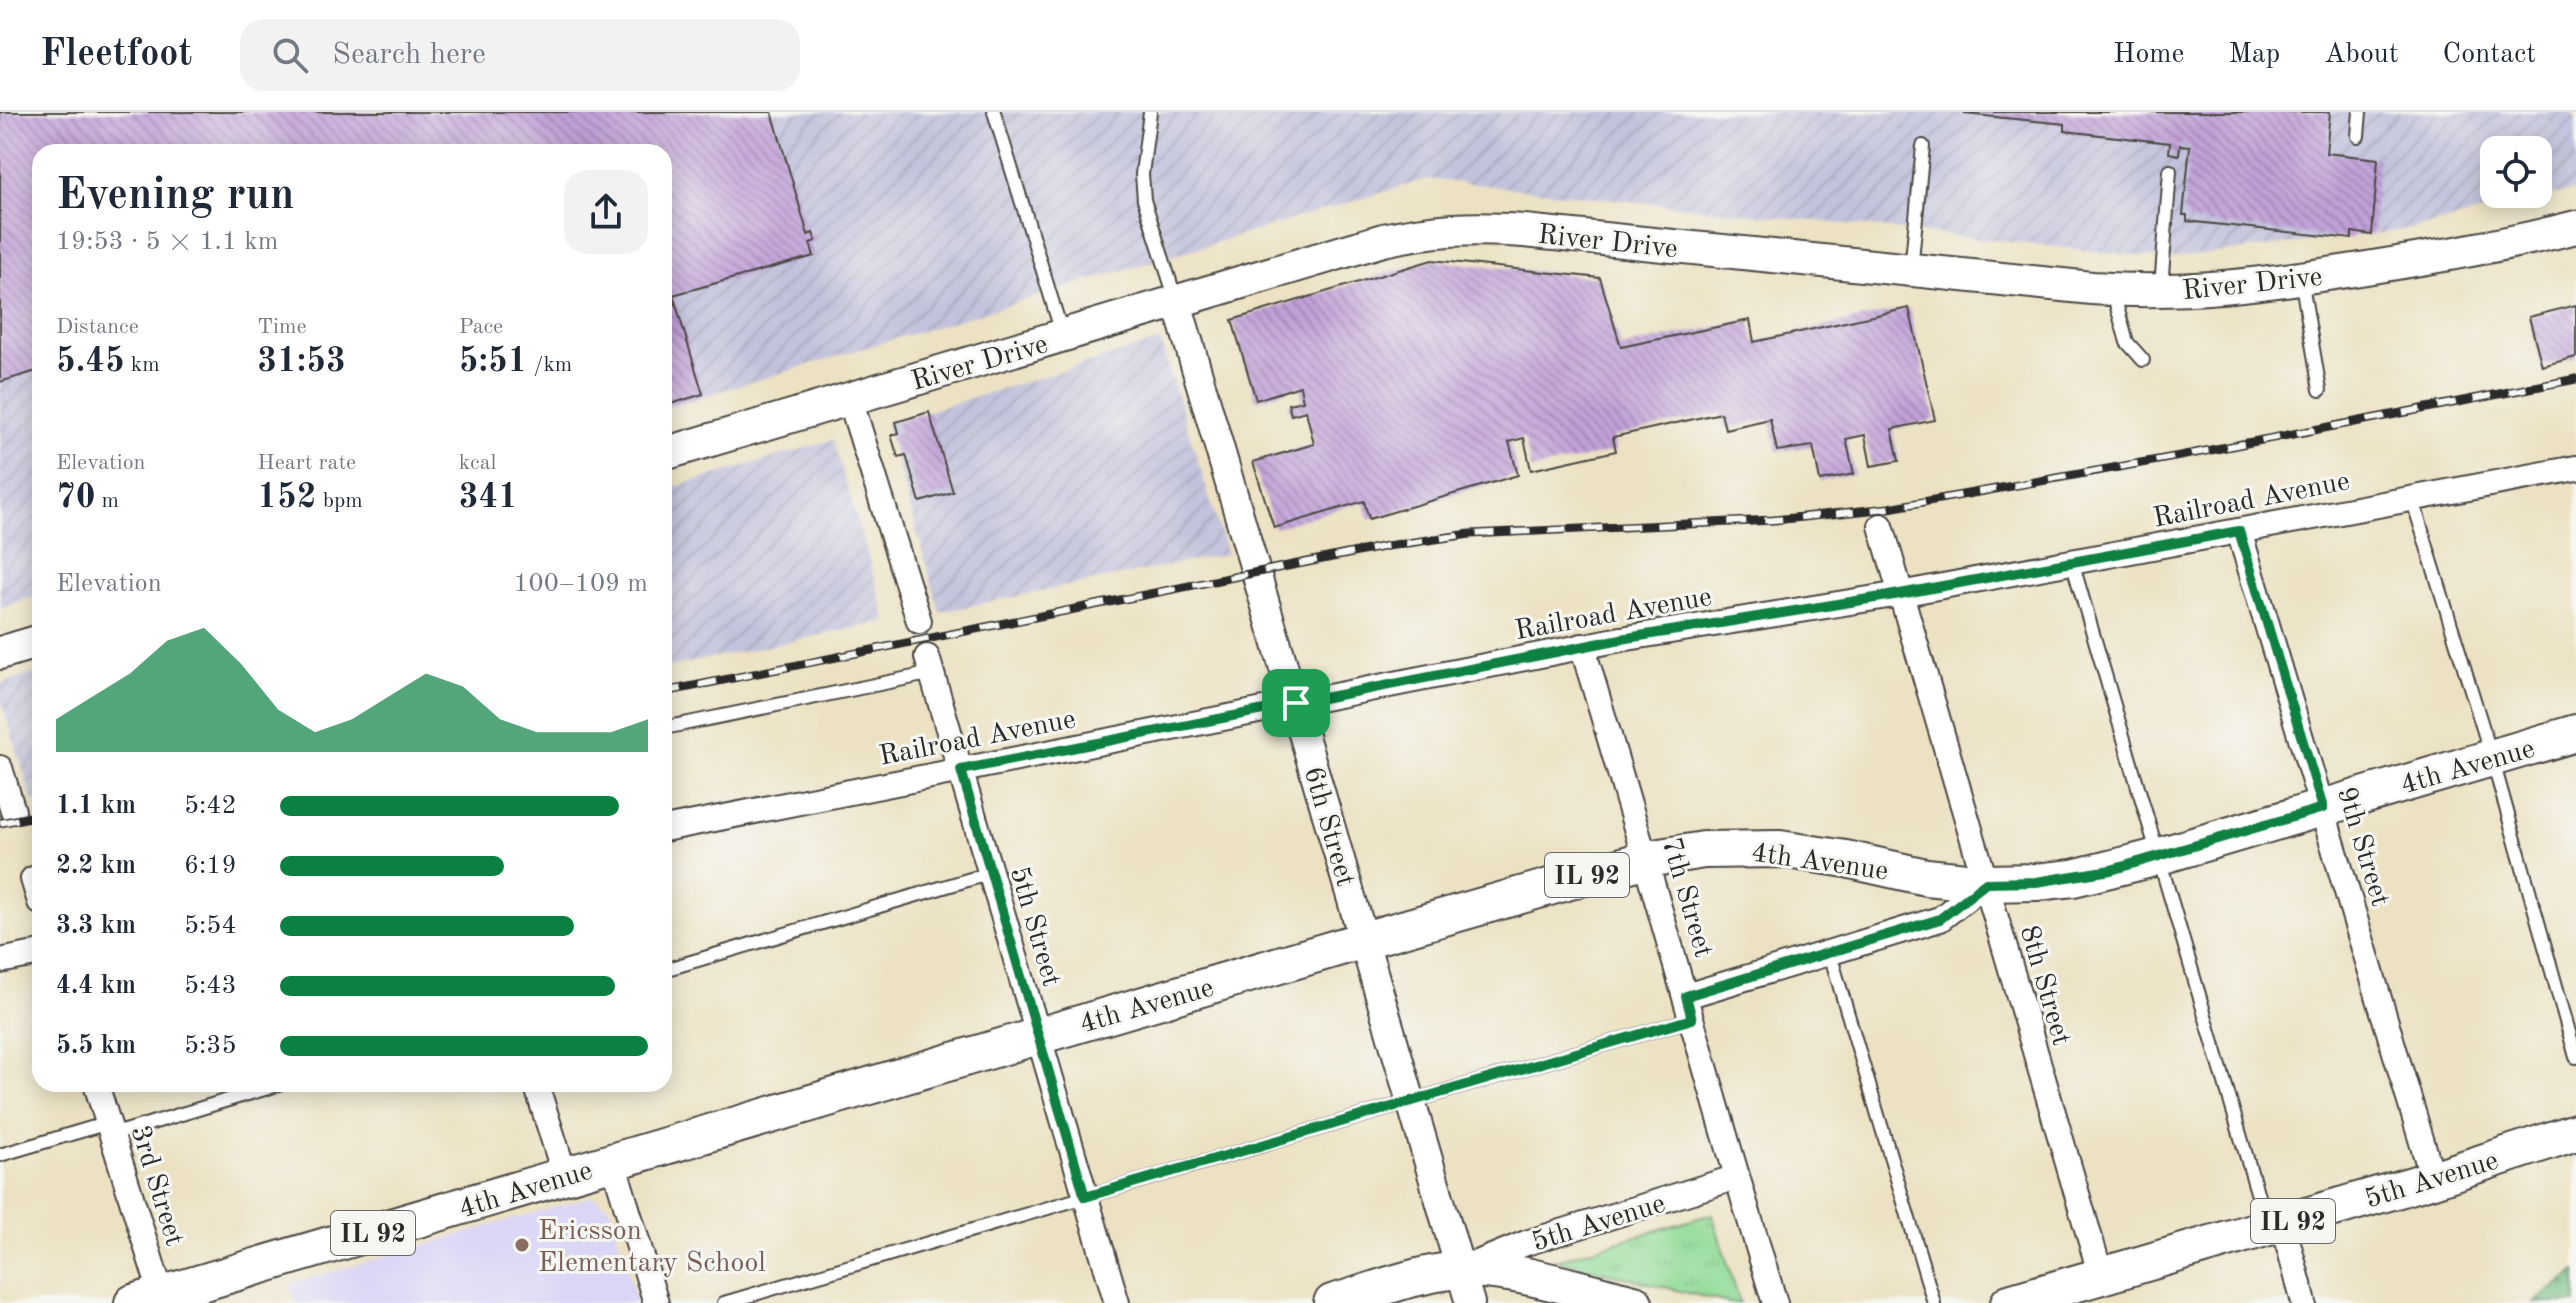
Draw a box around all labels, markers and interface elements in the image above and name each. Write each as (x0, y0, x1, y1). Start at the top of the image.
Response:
search box (240, 19, 800, 91)
icon: search (268, 33, 312, 77)
text: Fleetfoot (40, 36, 192, 74)
text: Search here (332, 40, 486, 70)
text: Home (2113, 41, 2184, 69)
text: Map (2228, 41, 2280, 69)
text: About (2324, 41, 2399, 69)
text: Contact (2443, 41, 2536, 69)
map controls (2480, 136, 2552, 208)
button: locate (2480, 136, 2552, 208)
button: share (564, 170, 648, 254)
text: Evening run (56, 174, 294, 218)
street label: River Drive (1536, 222, 1679, 264)
text: 19:53 · 5 × 1.1 km (56, 229, 278, 255)
street label: River Drive (2181, 264, 2324, 306)
text: Distance (56, 316, 139, 338)
text: Time (257, 316, 307, 338)
text: Pace (459, 316, 503, 338)
street label: River Drive (908, 331, 1051, 397)
text: 5.45 (56, 345, 125, 379)
text: 31:53 (257, 345, 346, 379)
text: 5:51 (459, 345, 527, 379)
text: km (125, 354, 160, 376)
text: /km (527, 354, 572, 376)
text: Elevation (56, 452, 146, 474)
text: Heart rate (257, 452, 356, 474)
text: kcal (459, 452, 497, 474)
street label: Railroad Avenue (2151, 468, 2352, 534)
text: 70 (56, 481, 95, 515)
text: 152 (257, 481, 317, 515)
text: 341 (459, 481, 518, 515)
text: m (95, 490, 119, 512)
text: bpm (317, 490, 363, 512)
text: Elevation (56, 571, 162, 597)
text: 100–109 m (513, 571, 648, 597)
street label: Railroad Avenue (1513, 584, 1714, 646)
pin (1262, 669, 1330, 737)
icon: arrive (1274, 681, 1318, 725)
street label: Railroad Avenue (877, 706, 1078, 772)
street label: 4th Avenue (2398, 735, 2538, 800)
street label: 6th Street (1298, 764, 1359, 890)
street label: 9th Street (2331, 784, 2394, 910)
text: 1.1 km (56, 793, 136, 819)
text: 5:42 (184, 793, 237, 819)
street label: 7th Street (1656, 835, 1717, 961)
street label: 4th Avenue (1749, 840, 1890, 886)
text: 2.2 km (56, 853, 136, 879)
text: 6:19 (184, 853, 237, 879)
road number: IL 92 (1545, 853, 1629, 897)
street label: 5th Street (1004, 864, 1065, 990)
text: 3.3 km (56, 913, 136, 939)
text: 5:54 (184, 913, 237, 939)
street label: 8th Street (2014, 923, 2075, 1049)
text: 4.4 km (56, 973, 136, 999)
text: 5:43 (184, 973, 237, 999)
street label: 4th Avenue (1077, 974, 1217, 1039)
text: 5.5 km (56, 1033, 136, 1059)
text: 5:35 (184, 1033, 237, 1059)
street label: 3rd Street (125, 1122, 188, 1249)
street label: 5th Avenue (2362, 1147, 2502, 1214)
street label: 4th Avenue (456, 1157, 596, 1224)
street label: 5th Avenue (1529, 1190, 1669, 1257)
road number: IL 92 (2251, 1199, 2335, 1243)
road number: IL 92 (331, 1211, 415, 1255)
place label: Ericsson Elementary School (538, 1218, 766, 1278)
marker: Ericsson Elementary School (513, 1236, 531, 1254)

